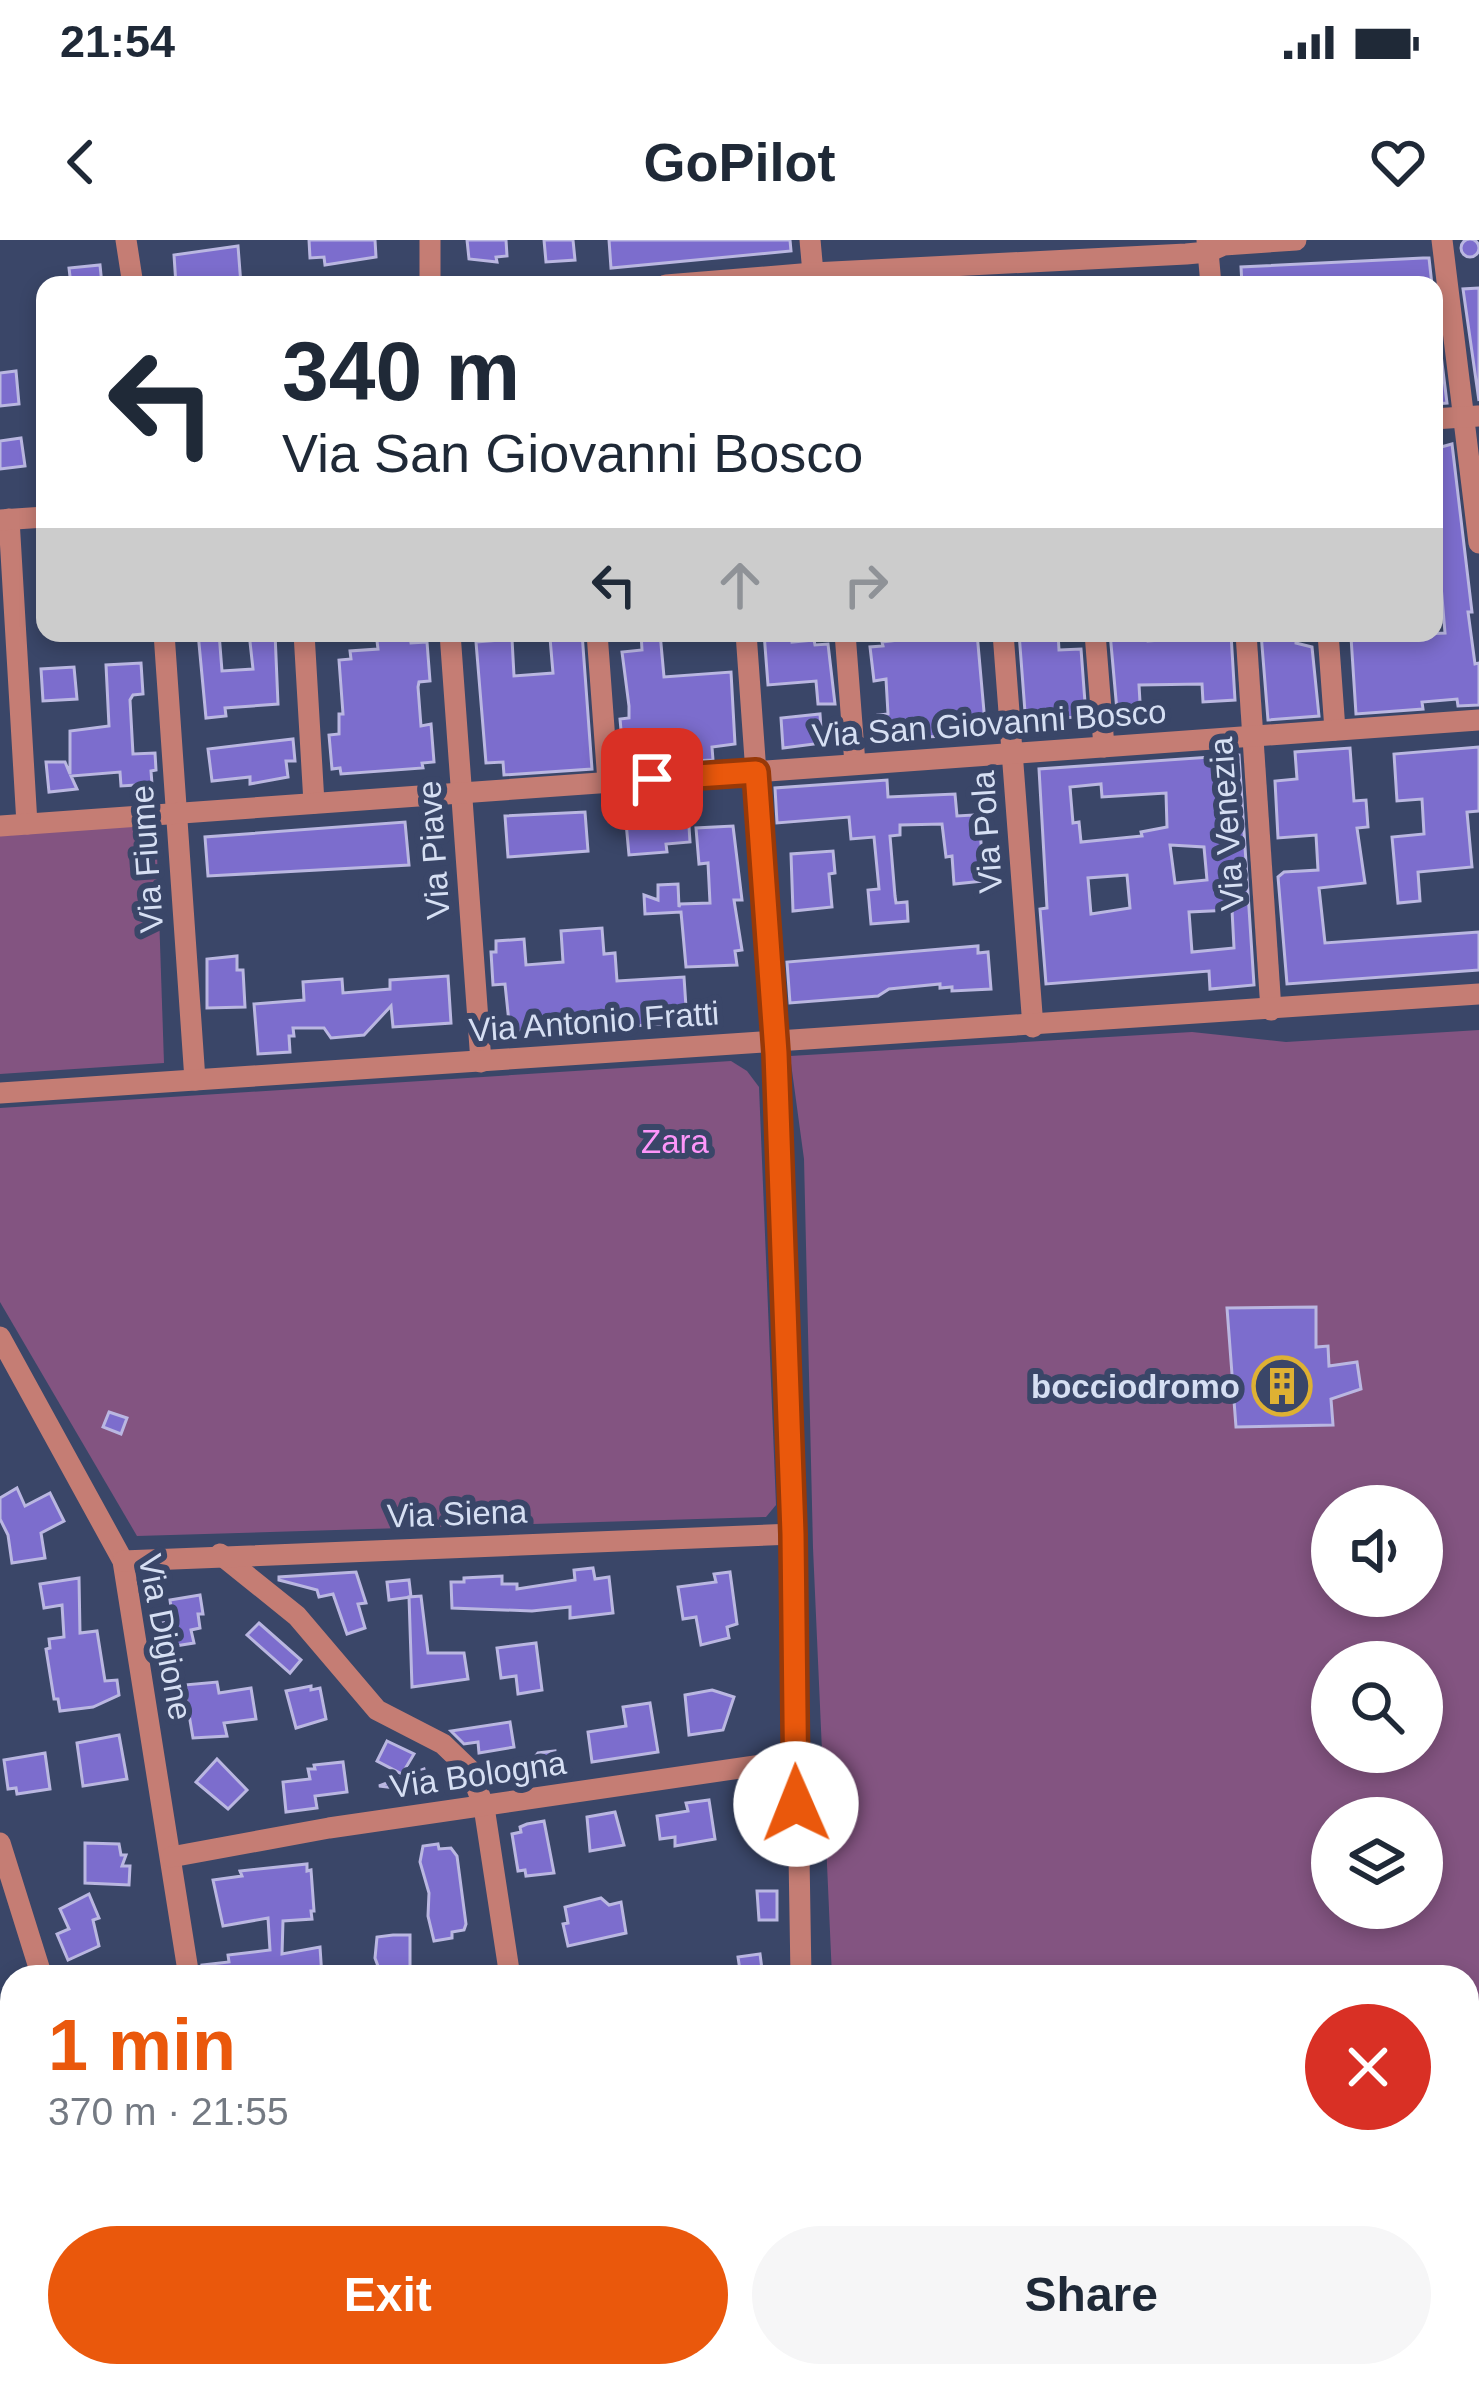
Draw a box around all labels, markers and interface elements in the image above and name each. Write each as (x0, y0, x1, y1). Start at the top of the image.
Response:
text: 21:54 (60, 16, 175, 67)
icon: back (48, 129, 114, 195)
icon: heart (1365, 129, 1431, 195)
text: GoPilot (644, 132, 835, 192)
icon: left (84, 324, 240, 480)
text: 340 m (282, 324, 520, 418)
text: Via San Giovanni Bosco (282, 423, 863, 483)
icon: left (581, 552, 647, 618)
icon: ahead (707, 552, 773, 618)
icon: right (833, 552, 899, 618)
street label: Via San Giovanni Bosco (811, 693, 1168, 754)
pin (601, 728, 703, 830)
street label: Via Venezia (1202, 735, 1251, 912)
icon: arrive (619, 746, 685, 812)
street label: Via Pola (964, 769, 1009, 894)
street label: Via Piave (410, 779, 457, 921)
street label: Via Fiume (123, 784, 170, 934)
street label: Via Antonio Fratti (468, 994, 720, 1049)
park label: Zara (641, 1123, 710, 1160)
building icon: bocciodromo (1251, 1355, 1313, 1417)
place label: bocciodromo (1031, 1368, 1240, 1405)
map controls (1311, 1485, 1443, 1929)
button: sound (1311, 1485, 1443, 1617)
street label: Via Siena (386, 1493, 529, 1534)
street label: Via Digione (131, 1551, 200, 1723)
button: search (1311, 1641, 1443, 1773)
position arrow (733, 1741, 859, 1867)
street label: Via Bologna (388, 1744, 569, 1805)
button: layers (1311, 1797, 1443, 1929)
button: close (1305, 2004, 1431, 2130)
text: 1 min (48, 2005, 236, 2085)
text: 370 m · 21:55 (48, 2090, 289, 2133)
button: Exit (48, 2226, 728, 2364)
button: Share (752, 2226, 1431, 2364)

